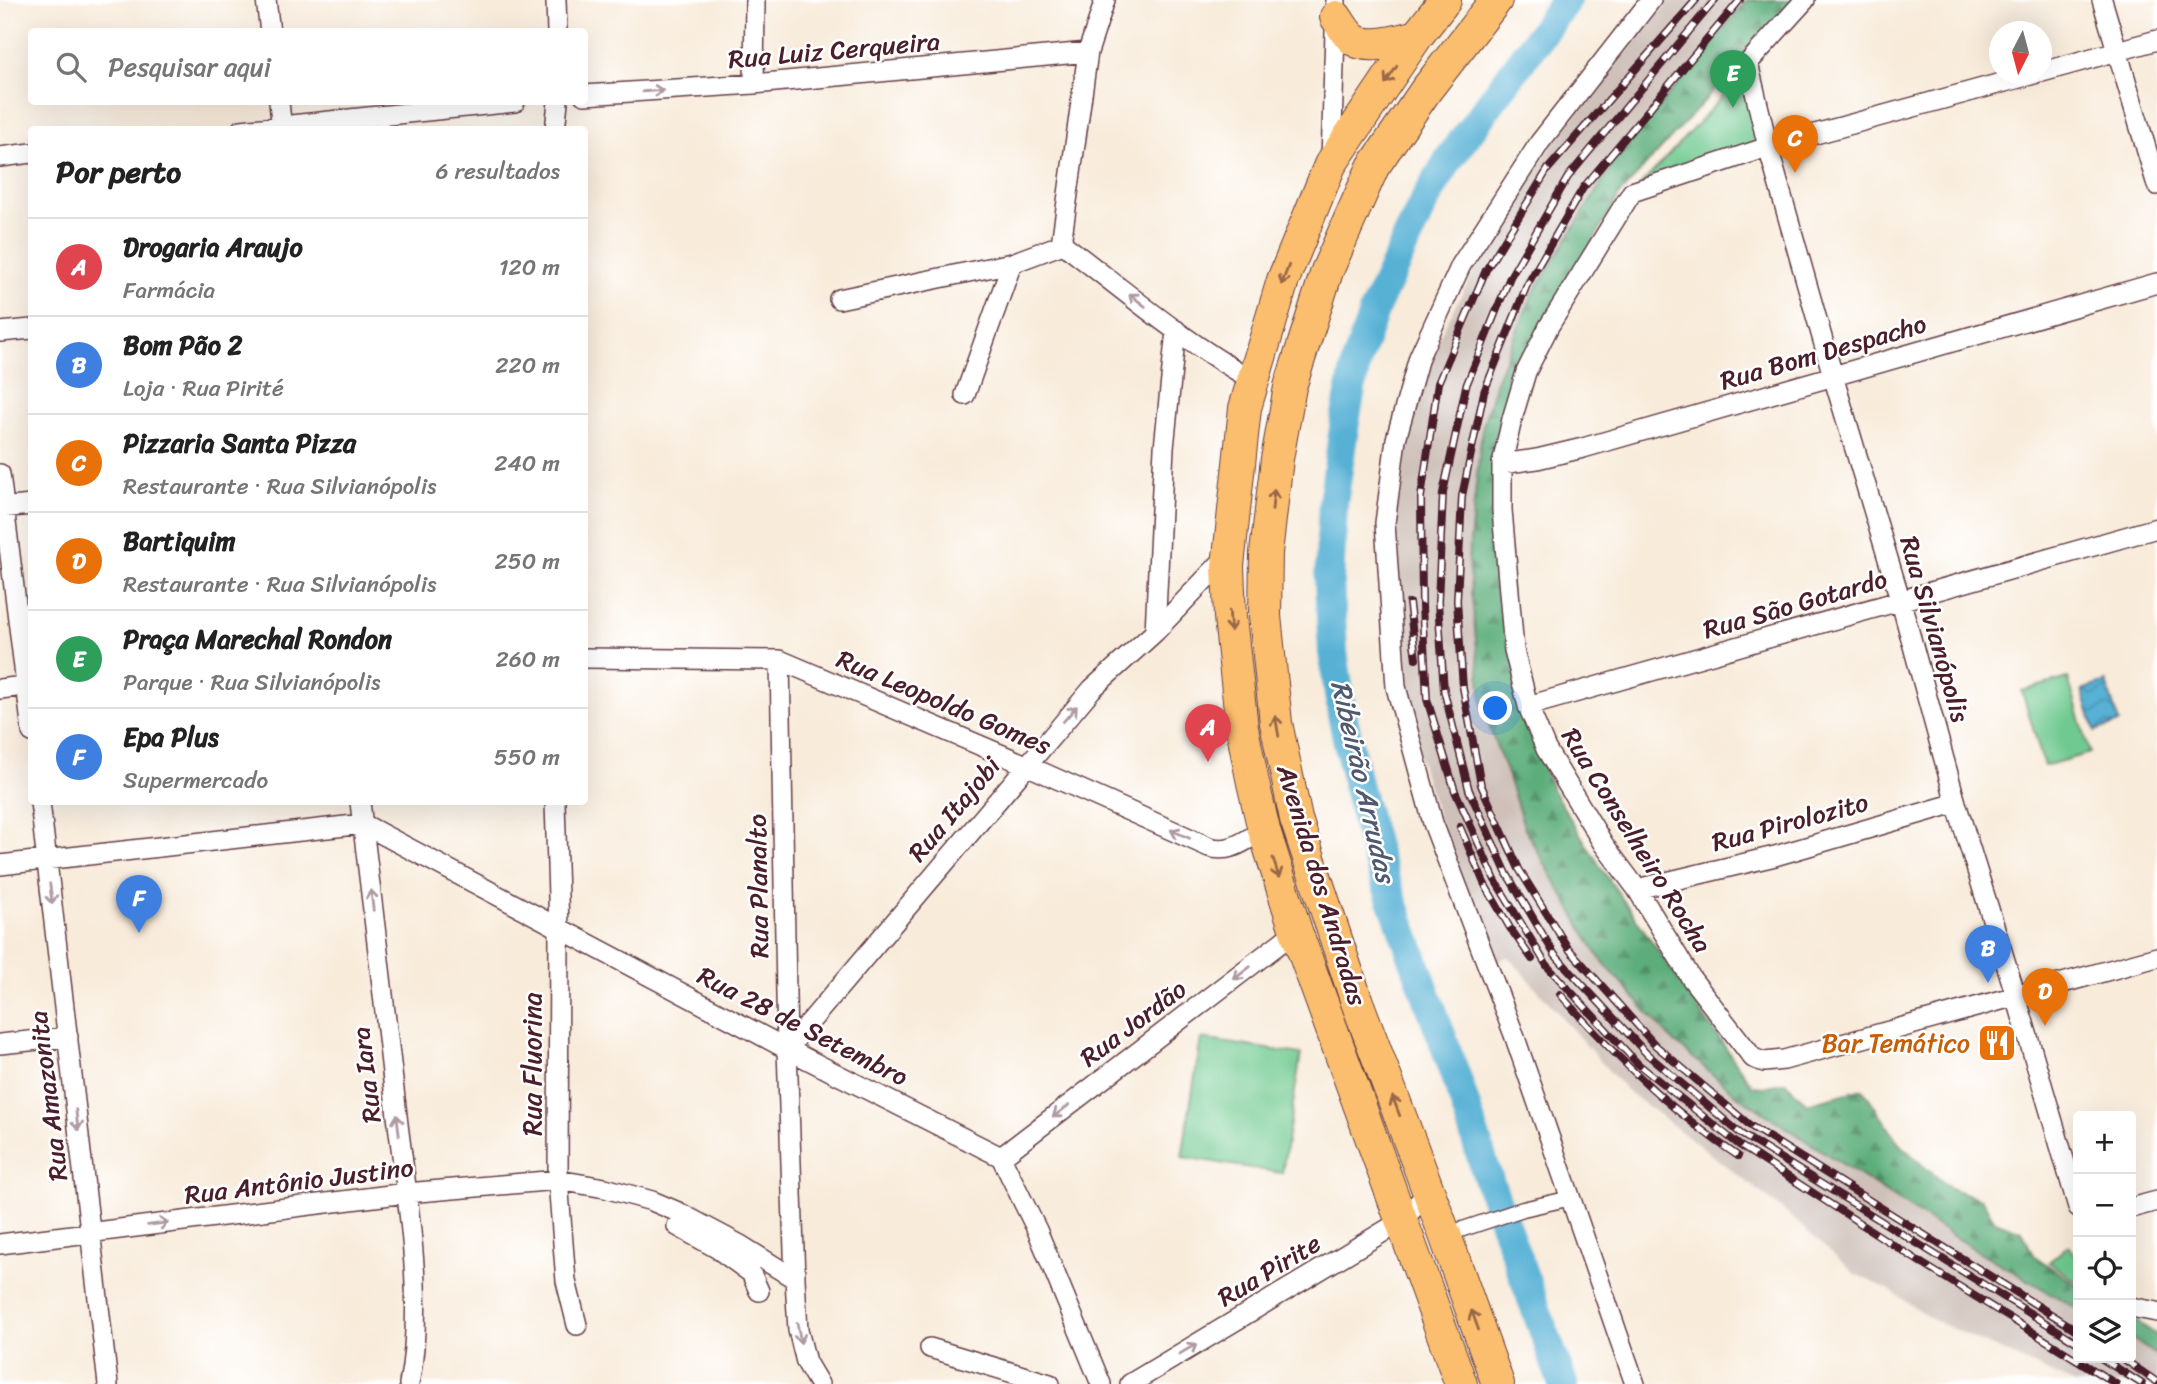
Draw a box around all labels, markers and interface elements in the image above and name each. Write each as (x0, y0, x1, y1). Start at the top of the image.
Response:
street label: Rua Luiz Cerqueira (726, 18, 942, 82)
north arrow (1989, 21, 2052, 84)
search box (28, 28, 588, 105)
text: Pesquisar aqui (108, 44, 271, 90)
icon: search (52, 48, 90, 86)
pin: E (1710, 50, 1756, 108)
one-way arrow (1384, 65, 1398, 84)
one-way arrow (641, 84, 663, 97)
pin: C (1772, 115, 1818, 173)
text: Por perto (56, 145, 181, 199)
text: 6 resultados (435, 151, 560, 192)
text: Drogaria Araujo (123, 224, 303, 270)
text: A (71, 247, 87, 288)
text: 120 m (499, 247, 560, 288)
one-way arrow (1278, 264, 1291, 286)
text: Farmácia (123, 270, 215, 311)
one-way arrow (1128, 293, 1147, 308)
street label: Rua Bom Despacho (1714, 301, 1932, 403)
text: Bom Pão 2 (123, 322, 243, 368)
text: B (72, 345, 86, 386)
text: 220 m (495, 345, 560, 386)
text: Loja · Rua Pirité (123, 368, 284, 409)
text: Pizzaria Santa Pizza (123, 420, 356, 466)
text: C (72, 443, 86, 484)
text: 240 m (494, 443, 560, 484)
text: Restaurante · Rua Silvianópolis (123, 466, 436, 507)
one-way arrow (1266, 489, 1279, 512)
text: Bartiquim (123, 518, 235, 564)
street label: Rua Silvianópolis (1886, 530, 1984, 728)
text: D (72, 541, 86, 582)
text: 250 m (494, 541, 560, 582)
street label: Rua São Gotardo (1698, 556, 1893, 652)
text: Restaurante · Rua Silvianópolis (123, 564, 436, 605)
one-way arrow (1224, 609, 1237, 632)
text: Praça Marechal Rondon (123, 616, 392, 662)
street label: Rua Leopoldo Gomes (829, 636, 1059, 768)
text: E (73, 639, 85, 680)
text: 260 m (495, 639, 560, 680)
text: Parque · Rua Silvianópolis (123, 662, 380, 703)
water label: Ribeirão Arrudas (1316, 675, 1411, 890)
your location (1478, 691, 1512, 725)
pin: A (1185, 704, 1231, 762)
one-way arrow (1062, 705, 1078, 723)
text: Epa Plus (123, 714, 219, 760)
one-way arrow (1270, 715, 1283, 738)
street label: Rua Conselheiro Rocha (1549, 718, 1725, 962)
text: F (73, 737, 85, 778)
text: 550 m (494, 737, 560, 778)
street label: Rua Itajobi (896, 745, 1013, 872)
street label: Avenida dos Andradas (1263, 758, 1381, 1012)
text: Supermercado (123, 760, 268, 801)
street label: Rua Pirolozito (1707, 779, 1873, 865)
street label: Rua Planalto (734, 813, 782, 959)
one-way arrow (1170, 827, 1191, 840)
one-way arrow (1271, 857, 1284, 879)
pin: F (116, 875, 162, 933)
one-way arrow (44, 882, 57, 904)
one-way arrow (365, 889, 378, 911)
pin: B (1965, 925, 2011, 983)
street label: Rua 28 de Setembro (689, 953, 917, 1099)
one-way arrow (1233, 965, 1252, 980)
street label: Rua Jordão (1069, 967, 1197, 1079)
pin: D (2022, 968, 2068, 1026)
street label: Rua Fluorina (509, 992, 555, 1136)
street label: Rua Amazonita (15, 1008, 81, 1184)
place label: Bar Temático (1821, 1020, 1970, 1066)
restaurant icon: Bar Temático (1976, 1022, 2018, 1064)
street label: Rua Iara (337, 1024, 395, 1126)
one-way arrow (1389, 1096, 1401, 1118)
one-way arrow (1052, 1103, 1071, 1118)
one-way arrow (71, 1108, 84, 1130)
map controls (2073, 1111, 2136, 1363)
button: + (2073, 1111, 2136, 1174)
one-way arrow (392, 1115, 405, 1137)
street label: Rua Antônio Justino (182, 1144, 416, 1218)
button: − (2073, 1174, 2136, 1237)
one-way arrow (146, 1218, 169, 1231)
street label: Rua Pirite (1208, 1221, 1330, 1319)
button: locate (2073, 1237, 2136, 1300)
button: layers (2073, 1300, 2136, 1363)
one-way arrow (1468, 1309, 1480, 1331)
one-way arrow (793, 1321, 807, 1344)
one-way arrow (1178, 1342, 1198, 1356)

